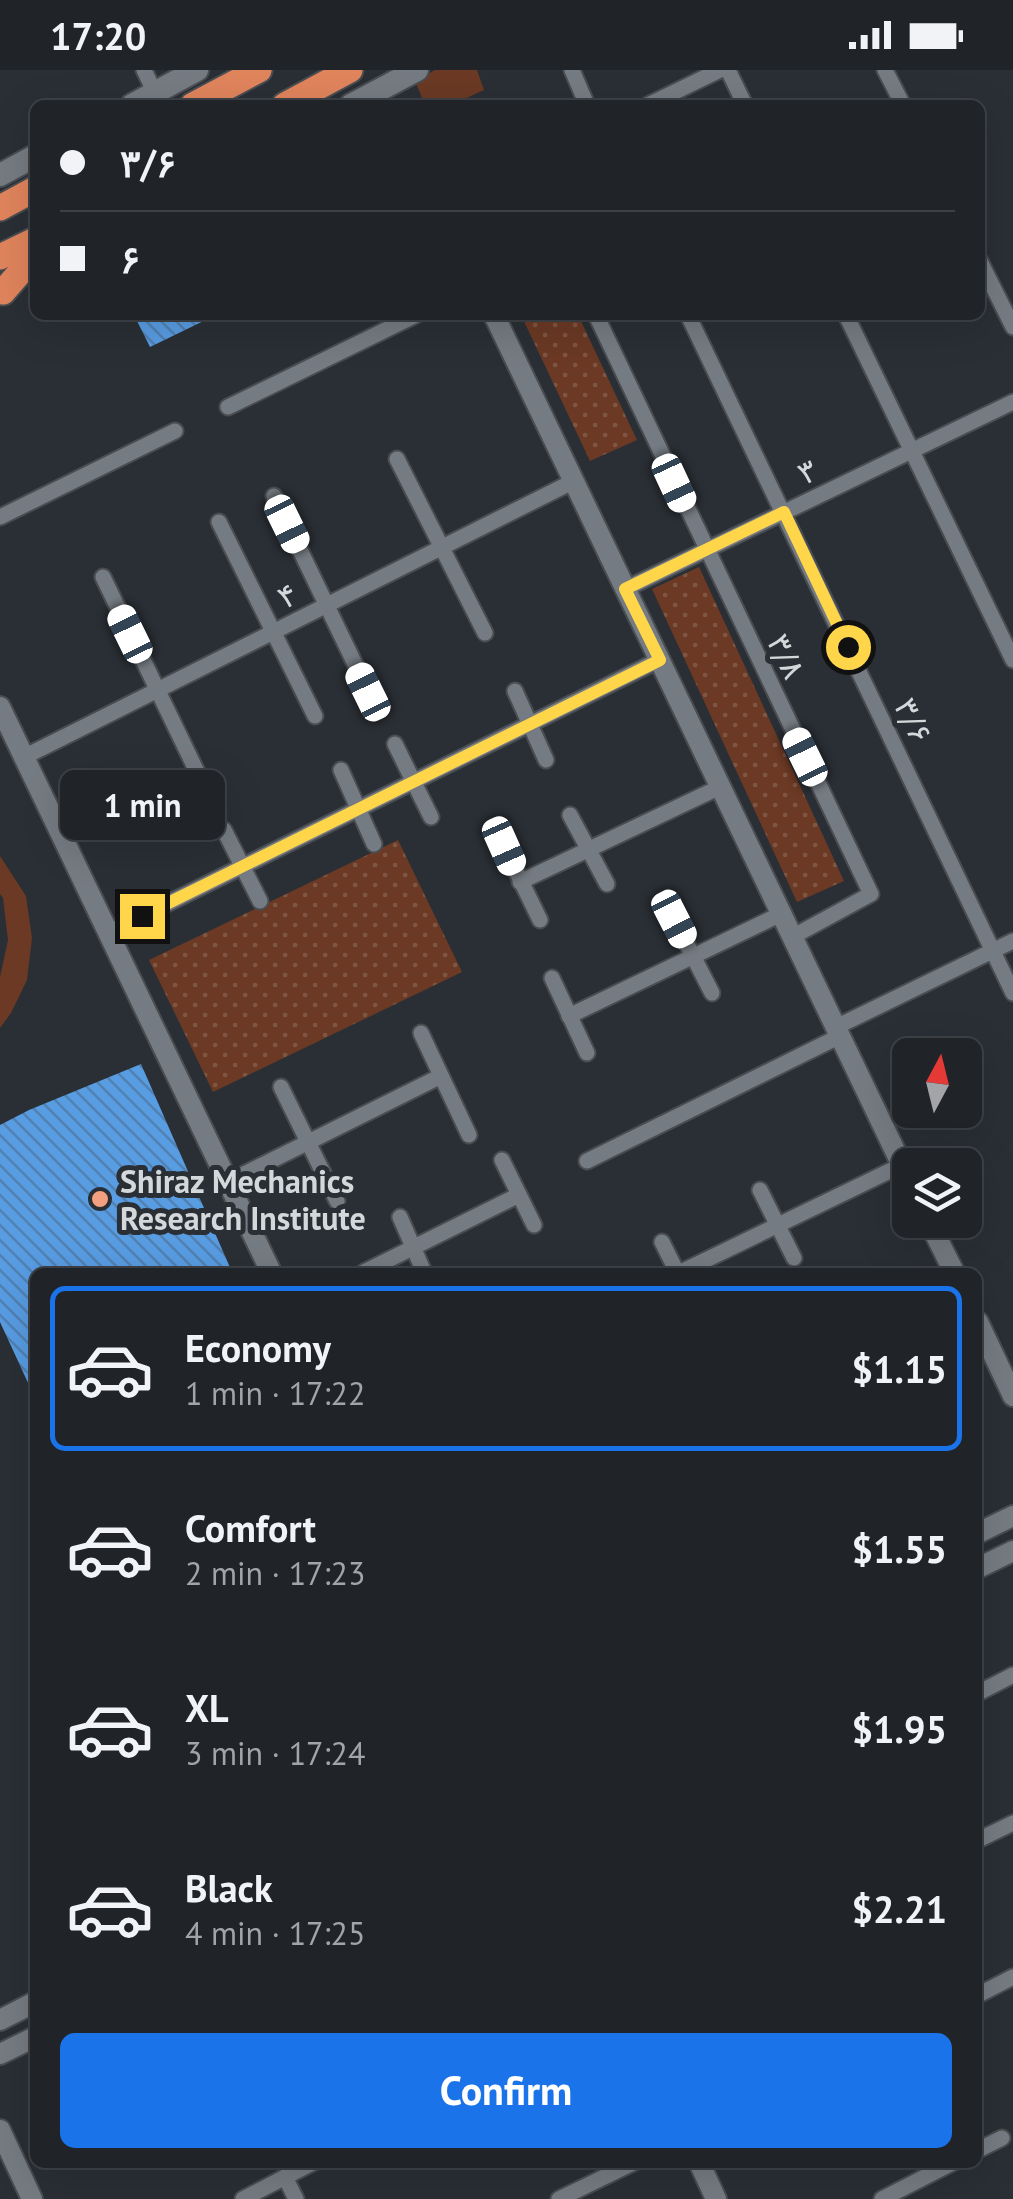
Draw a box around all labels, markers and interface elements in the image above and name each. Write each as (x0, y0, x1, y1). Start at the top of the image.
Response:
text: 17:20 (50, 11, 146, 60)
text: ۳/۶ (120, 138, 176, 187)
text: ۶ (120, 234, 140, 283)
street label: ۳ (790, 448, 824, 494)
car (648, 449, 700, 517)
car (260, 490, 314, 558)
street label: ۴ (270, 572, 304, 618)
car (103, 600, 157, 668)
route start (826, 625, 871, 670)
street label: ۳/۸ (758, 626, 816, 686)
car (341, 658, 395, 726)
street label: ۳/۶ (885, 690, 943, 750)
car (778, 723, 832, 791)
callout: 1 min (59, 771, 224, 841)
text: 1 min (103, 784, 182, 826)
car (478, 812, 530, 880)
car (647, 885, 701, 953)
route end (120, 894, 165, 939)
north arrow (892, 1038, 982, 1128)
map controls (892, 1038, 982, 1238)
button: layers (892, 1148, 982, 1238)
place label: Shiraz Mechanics Research Institute (120, 1160, 366, 1239)
marker: Shiraz Mechanics Research Institute (89, 1188, 111, 1210)
text: Economy (185, 1323, 331, 1372)
icon: car (65, 1324, 155, 1414)
text: $1.15 (851, 1344, 947, 1393)
text: 1 min · 17:22 (185, 1372, 365, 1414)
text: Comfort (185, 1503, 316, 1552)
icon: car (65, 1504, 155, 1594)
text: $1.55 (851, 1524, 947, 1573)
text: 2 min · 17:23 (185, 1552, 365, 1594)
text: XL (185, 1683, 229, 1732)
icon: car (65, 1684, 155, 1774)
text: $1.95 (851, 1704, 947, 1753)
text: 3 min · 17:24 (185, 1732, 365, 1774)
text: Black (185, 1863, 273, 1912)
icon: car (65, 1864, 155, 1954)
text: $2.21 (851, 1884, 947, 1933)
text: 4 min · 17:25 (185, 1912, 365, 1954)
button: Confirm (60, 2033, 952, 2148)

